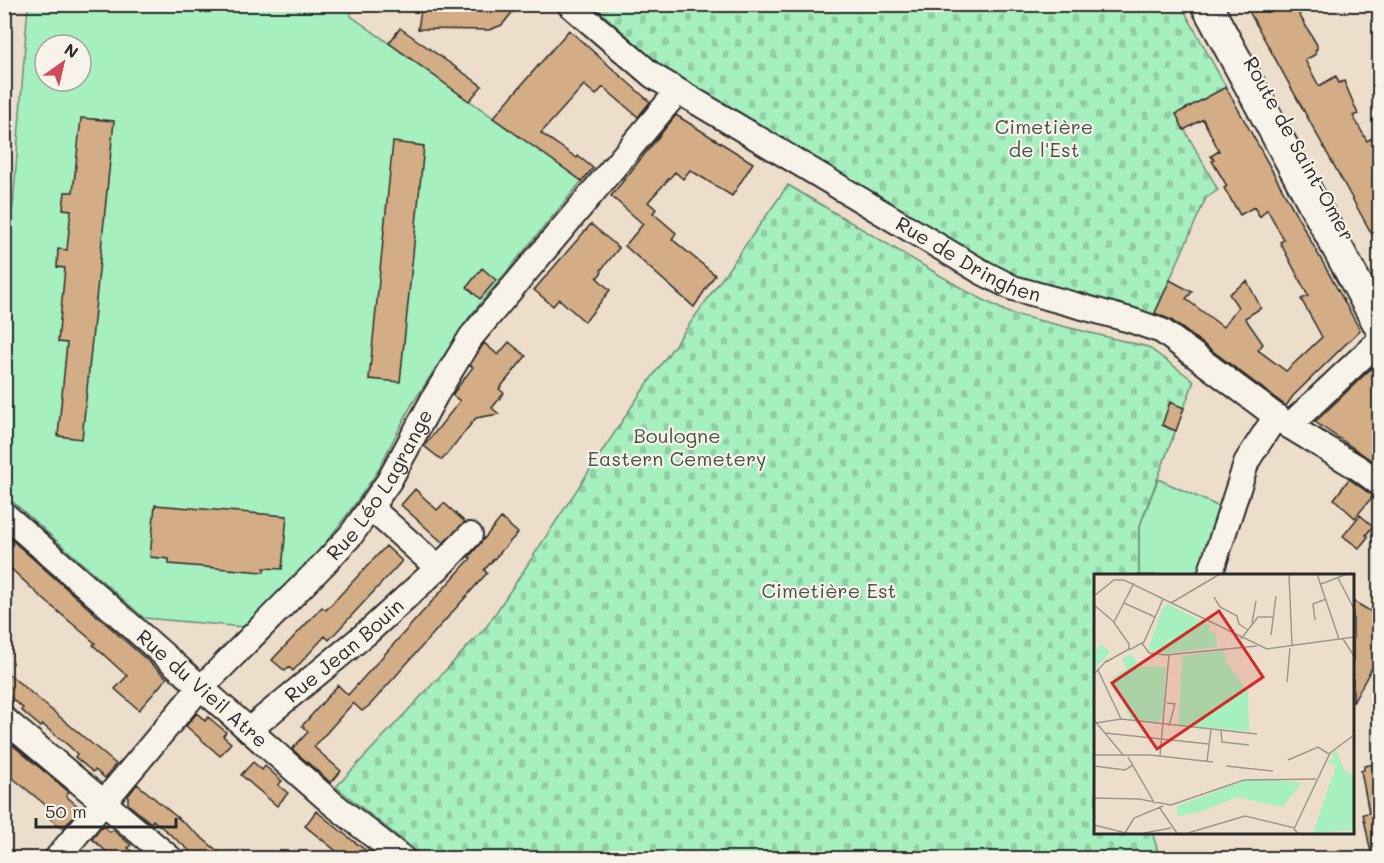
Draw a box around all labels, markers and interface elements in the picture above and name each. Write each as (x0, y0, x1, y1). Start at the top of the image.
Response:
north arrow (33, 33, 93, 93)
text: N (61, 38, 83, 62)
street label: Route de Saint-Omer (1238, 52, 1361, 245)
park label: Cimetière de l'Est (995, 113, 1093, 162)
street label: Rue de Dringhen (891, 210, 1044, 307)
street label: Rue Léo Lagrange (320, 404, 438, 565)
park label: Boulogne Eastern Cemetery (588, 422, 766, 471)
inset map (1094, 574, 1354, 833)
park label: Cimetière Est (762, 577, 896, 603)
street label: Rue Jean Bouin (279, 592, 409, 708)
street label: Rue du Vieil Atre (132, 623, 274, 753)
scale bar (36, 791, 176, 829)
text: 50 m (45, 799, 87, 823)

